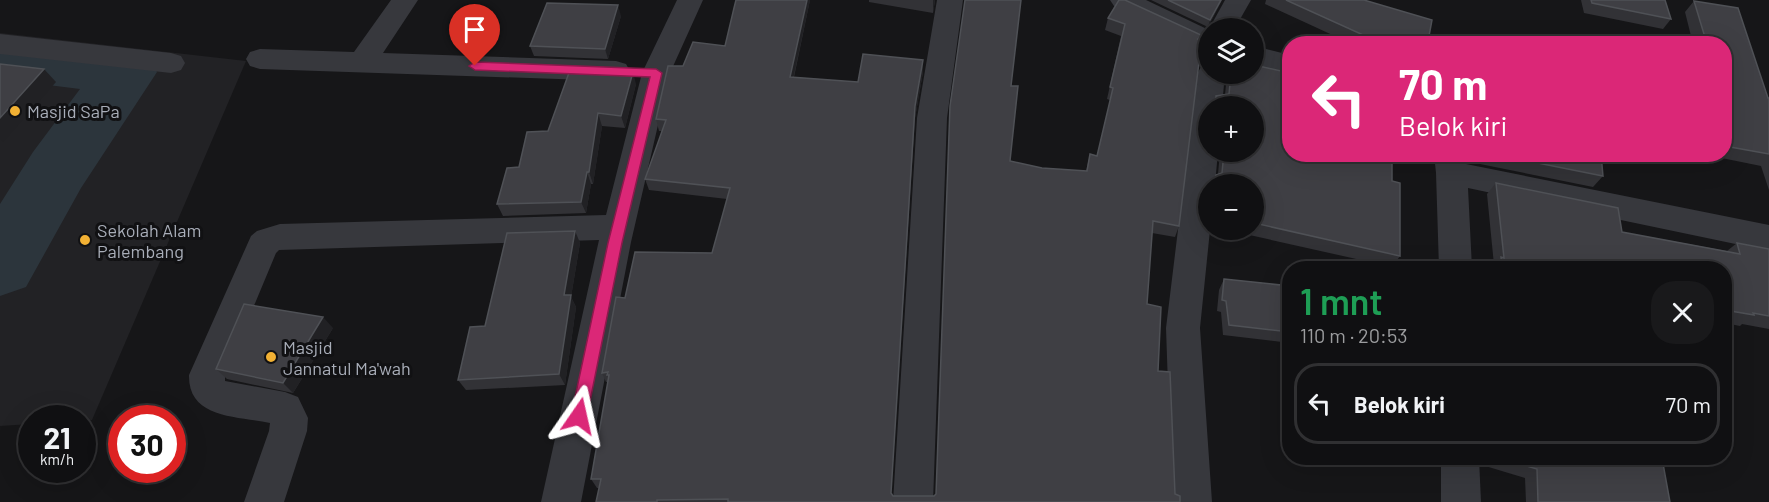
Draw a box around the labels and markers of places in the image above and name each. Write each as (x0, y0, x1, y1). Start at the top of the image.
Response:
pin (449, 4, 500, 66)
place label: Masjid SaPa (27, 100, 120, 122)
marker: Masjid SaPa (8, 104, 22, 118)
place label: Sekolah Alam Palembang (97, 219, 201, 262)
marker: Sekolah Alam Palembang (78, 233, 92, 247)
place label: Masjid Jannatul Ma'wah (283, 336, 411, 379)
marker: Masjid Jannatul Ma'wah (264, 350, 278, 364)

